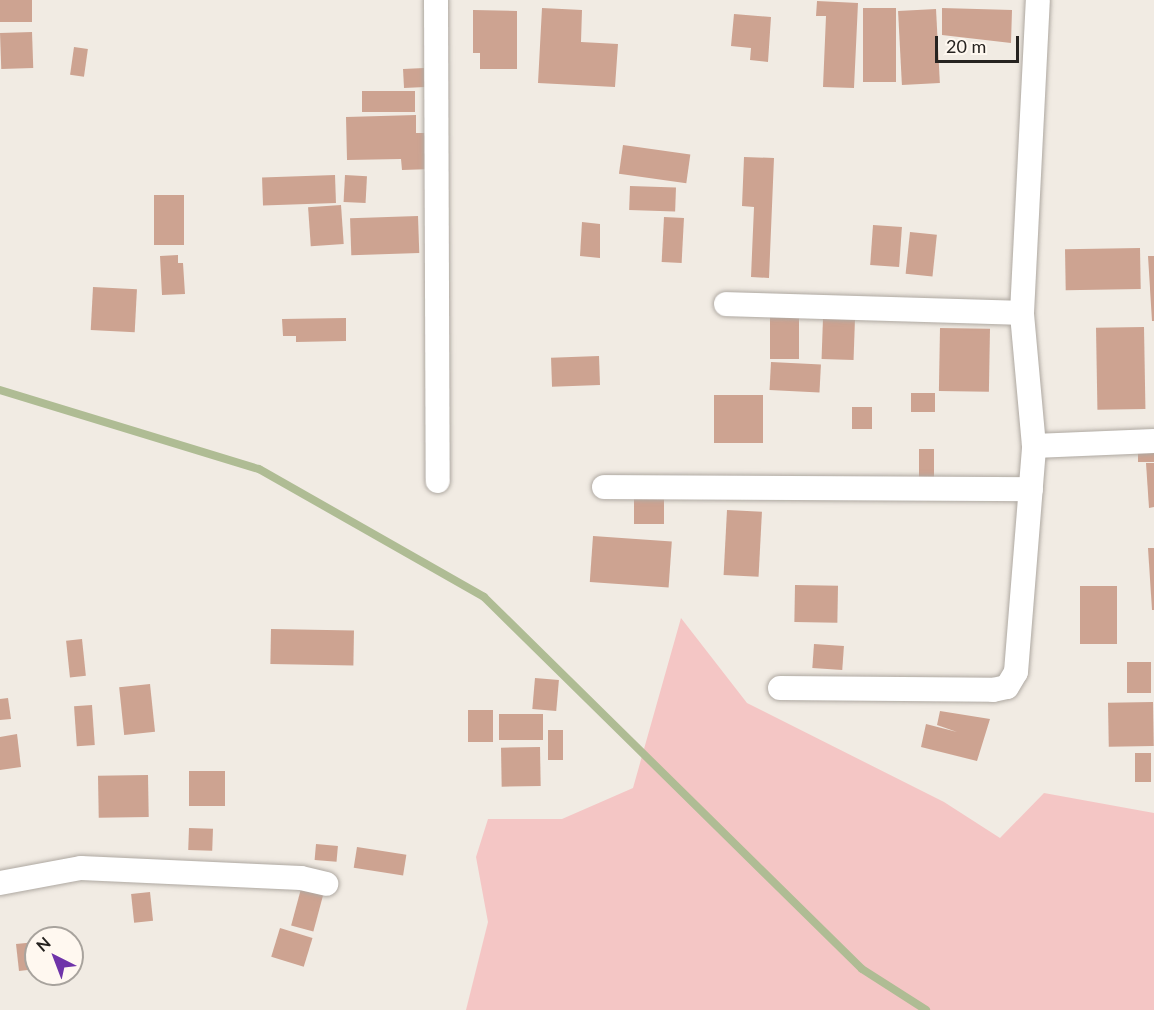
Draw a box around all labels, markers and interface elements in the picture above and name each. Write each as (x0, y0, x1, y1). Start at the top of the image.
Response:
scale bar (938, 24, 1022, 62)
text: 20 m (946, 35, 986, 57)
north arrow (24, 926, 84, 986)
text: N (32, 933, 54, 955)

